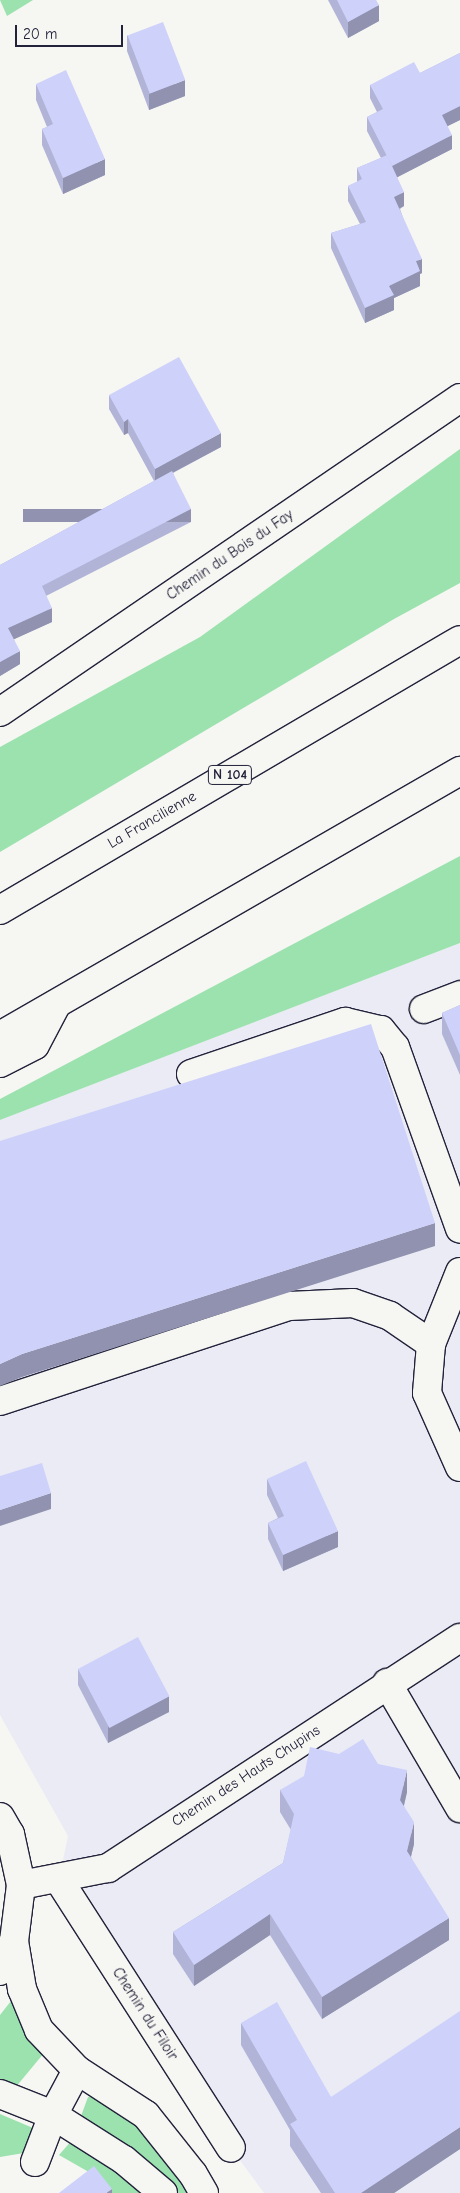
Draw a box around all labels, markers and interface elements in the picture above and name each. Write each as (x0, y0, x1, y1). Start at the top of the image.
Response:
scale bar (18, 15, 125, 47)
text: 20 m (23, 25, 57, 43)
street label: Chemin du Bois du Fay (163, 506, 297, 604)
road number: N 104 (208, 764, 252, 786)
street label: La Francilienne (105, 787, 199, 853)
street label: Chemin des Hauts Chupins (168, 1721, 324, 1831)
street label: Chemin du Filoir (108, 1964, 182, 2064)

